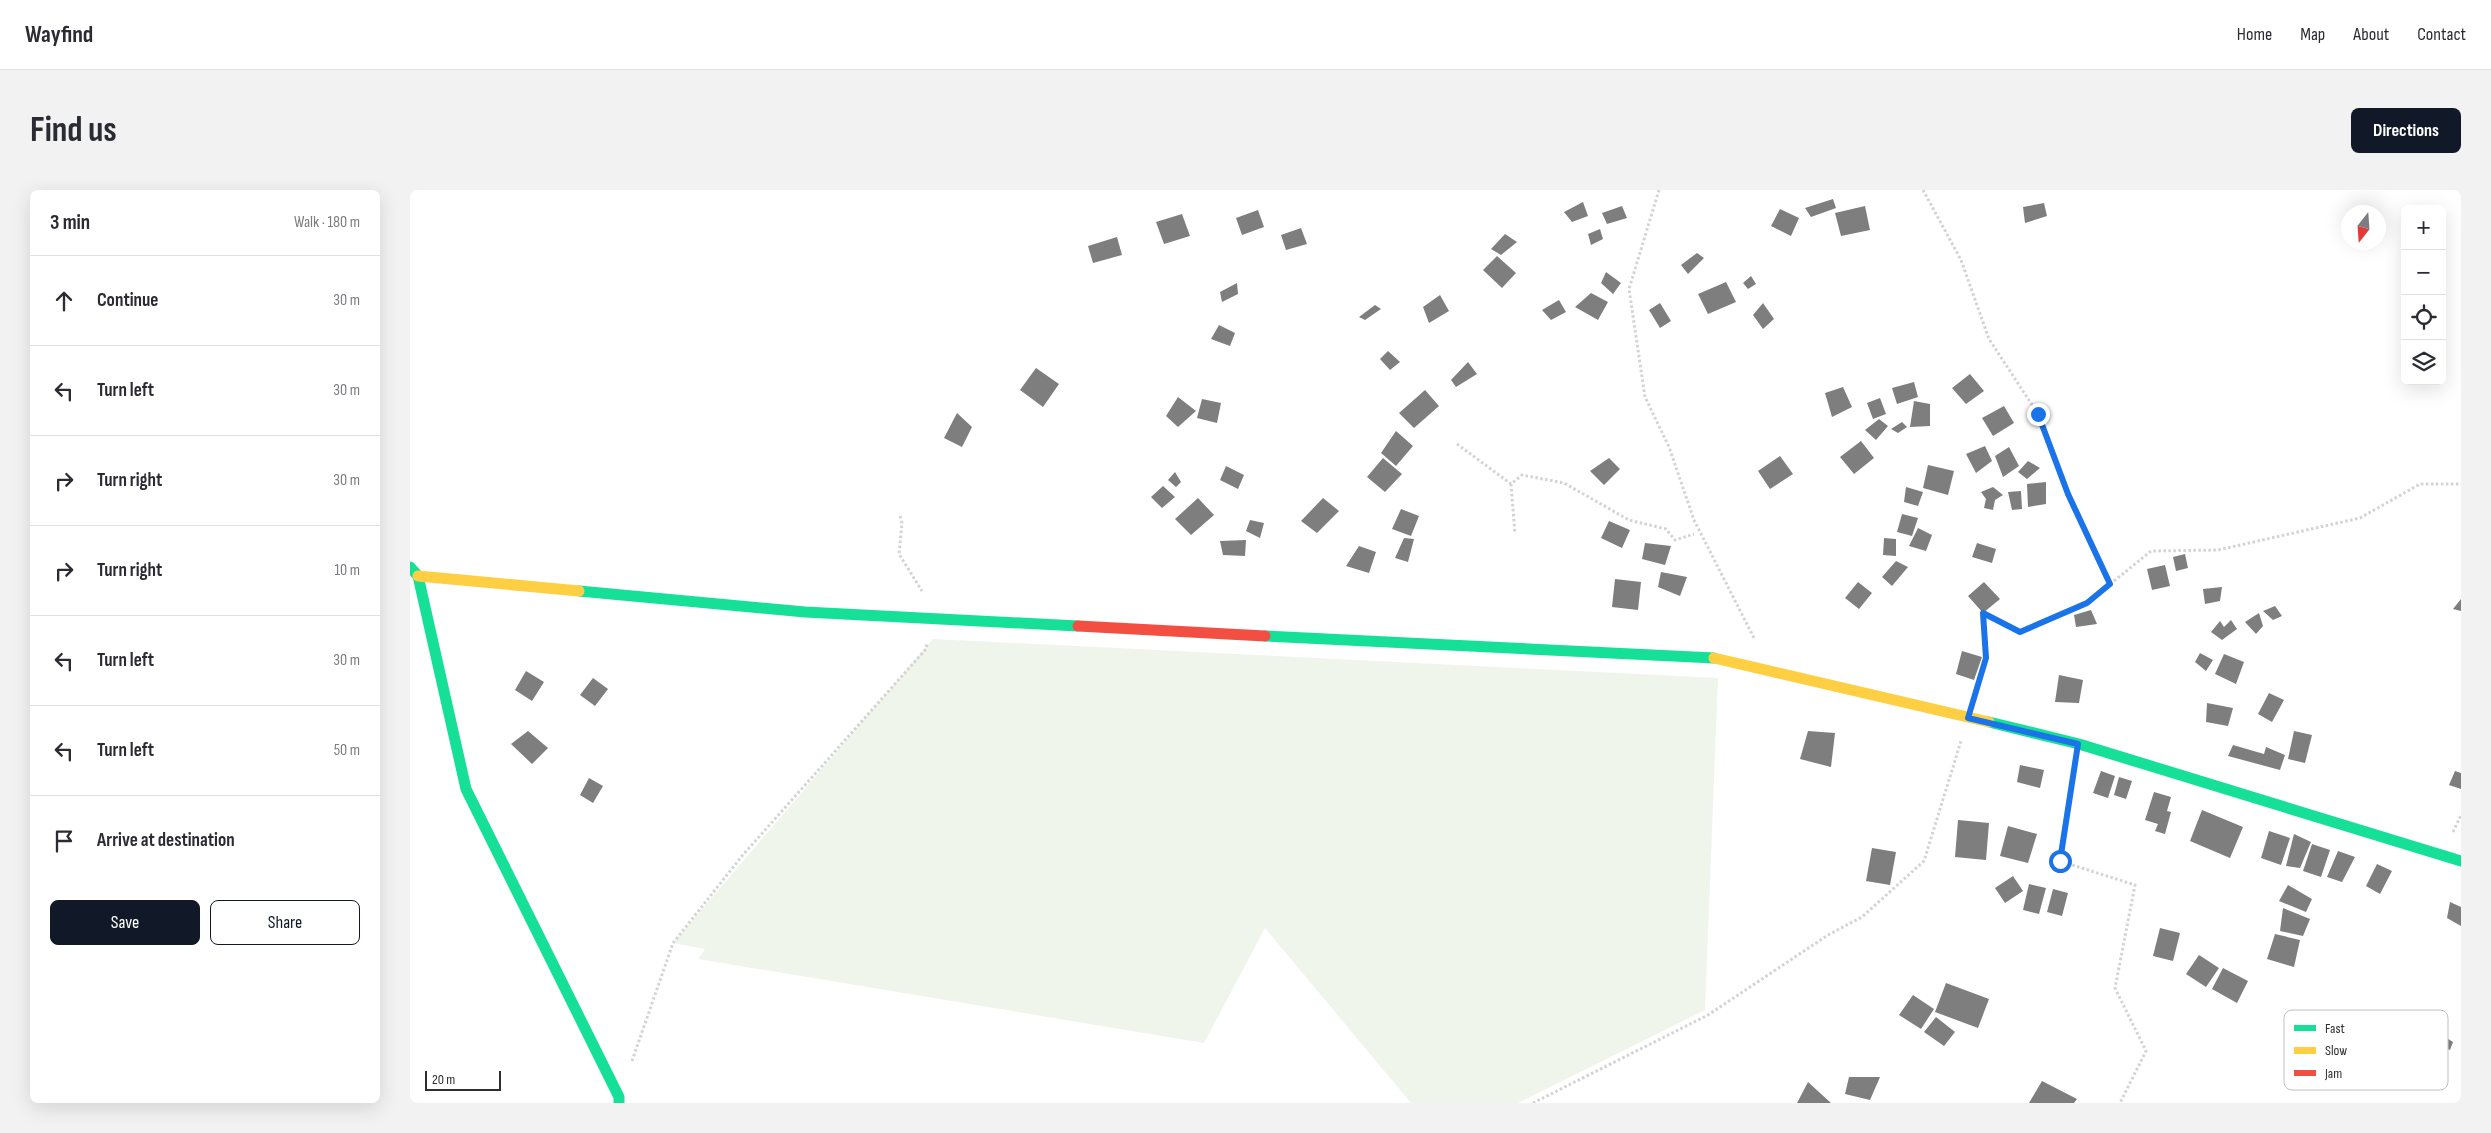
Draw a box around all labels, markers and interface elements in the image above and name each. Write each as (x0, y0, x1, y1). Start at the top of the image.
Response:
text: Wayfind (25, 20, 93, 49)
text: Home (2237, 24, 2272, 45)
text: Map (2300, 24, 2325, 45)
text: About (2353, 24, 2389, 45)
text: Contact (2417, 24, 2466, 45)
button: Directions (2351, 108, 2461, 153)
text: Find us (30, 109, 117, 152)
north arrow (2341, 205, 2386, 250)
map controls (2401, 205, 2446, 385)
button: + (2401, 205, 2446, 250)
text: 3 min (50, 210, 90, 235)
text: Walk · 180 m (294, 213, 360, 232)
button: − (2401, 250, 2446, 295)
icon: ahead (50, 287, 78, 315)
text: Continue (97, 289, 158, 312)
text: 30 m (333, 291, 360, 310)
button: locate (2401, 295, 2446, 340)
button: layers (2401, 340, 2446, 385)
icon: left (50, 377, 78, 405)
text: Turn left (97, 379, 154, 402)
text: 30 m (333, 381, 360, 400)
route end (2027, 403, 2050, 426)
icon: right (50, 467, 78, 495)
text: Turn right (97, 469, 162, 492)
text: 30 m (333, 471, 360, 490)
icon: right (50, 557, 78, 585)
text: Turn right (97, 559, 162, 582)
text: 10 m (334, 561, 360, 580)
icon: left (50, 647, 78, 675)
text: Turn left (97, 649, 154, 672)
text: 30 m (333, 651, 360, 670)
icon: left (50, 737, 78, 765)
text: Turn left (97, 739, 154, 762)
text: 50 m (334, 741, 360, 760)
icon: arrive (50, 827, 78, 855)
text: Arrive at destination (97, 829, 235, 852)
route start (2049, 850, 2072, 873)
button: Save (50, 900, 200, 945)
button: Share (210, 900, 360, 945)
legend (2284, 1010, 2448, 1090)
text: Fast (2325, 1020, 2345, 1037)
text: Slow (2325, 1042, 2347, 1059)
text: Jam (2324, 1065, 2342, 1082)
scale bar (425, 1068, 501, 1091)
text: 20 m (432, 1071, 455, 1088)

